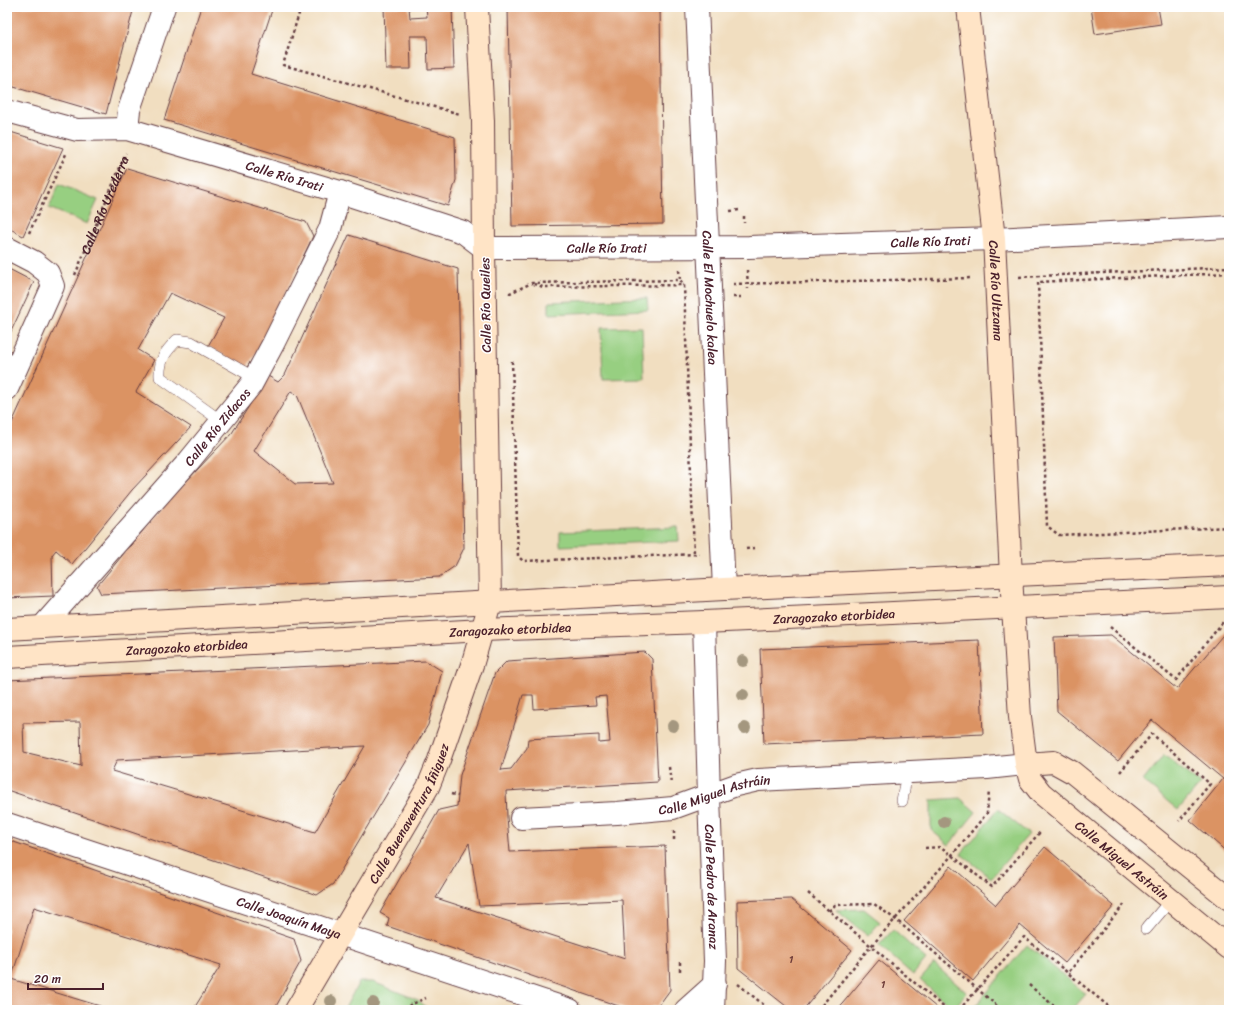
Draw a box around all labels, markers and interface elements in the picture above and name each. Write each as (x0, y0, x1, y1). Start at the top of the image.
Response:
street label: Calle Río Urederra (74, 152, 136, 258)
street label: Calle Río Irati (243, 154, 326, 199)
street label: Calle Río Irati (890, 229, 971, 254)
street label: Calle El Mochuelo kalea (695, 230, 725, 366)
street label: Calle Río Irati (567, 236, 647, 260)
street label: Calle Río Ultzama (982, 240, 1010, 342)
street label: Calle Río Queiles (473, 257, 498, 353)
street label: Calle Río Zidacos (178, 382, 257, 471)
street label: Zaragozako etorbidea (772, 602, 896, 631)
street label: Zaragozako etorbidea (448, 616, 572, 644)
street label: Zaragozako etorbidea (125, 632, 249, 662)
street label: Calle Buenaventura Íñiguez (362, 739, 456, 888)
street label: Calle Miguel Astráin (657, 768, 771, 821)
street label: Calle Miguel Astráin (1070, 814, 1174, 906)
street label: Calle Pedro de Aranaz (698, 824, 726, 951)
street label: Calle Joaquín Maya (234, 890, 345, 946)
house number: 1 (789, 950, 794, 969)
scale bar (28, 965, 103, 991)
text: 20 m (34, 968, 61, 990)
house number: 1 (881, 975, 886, 994)

